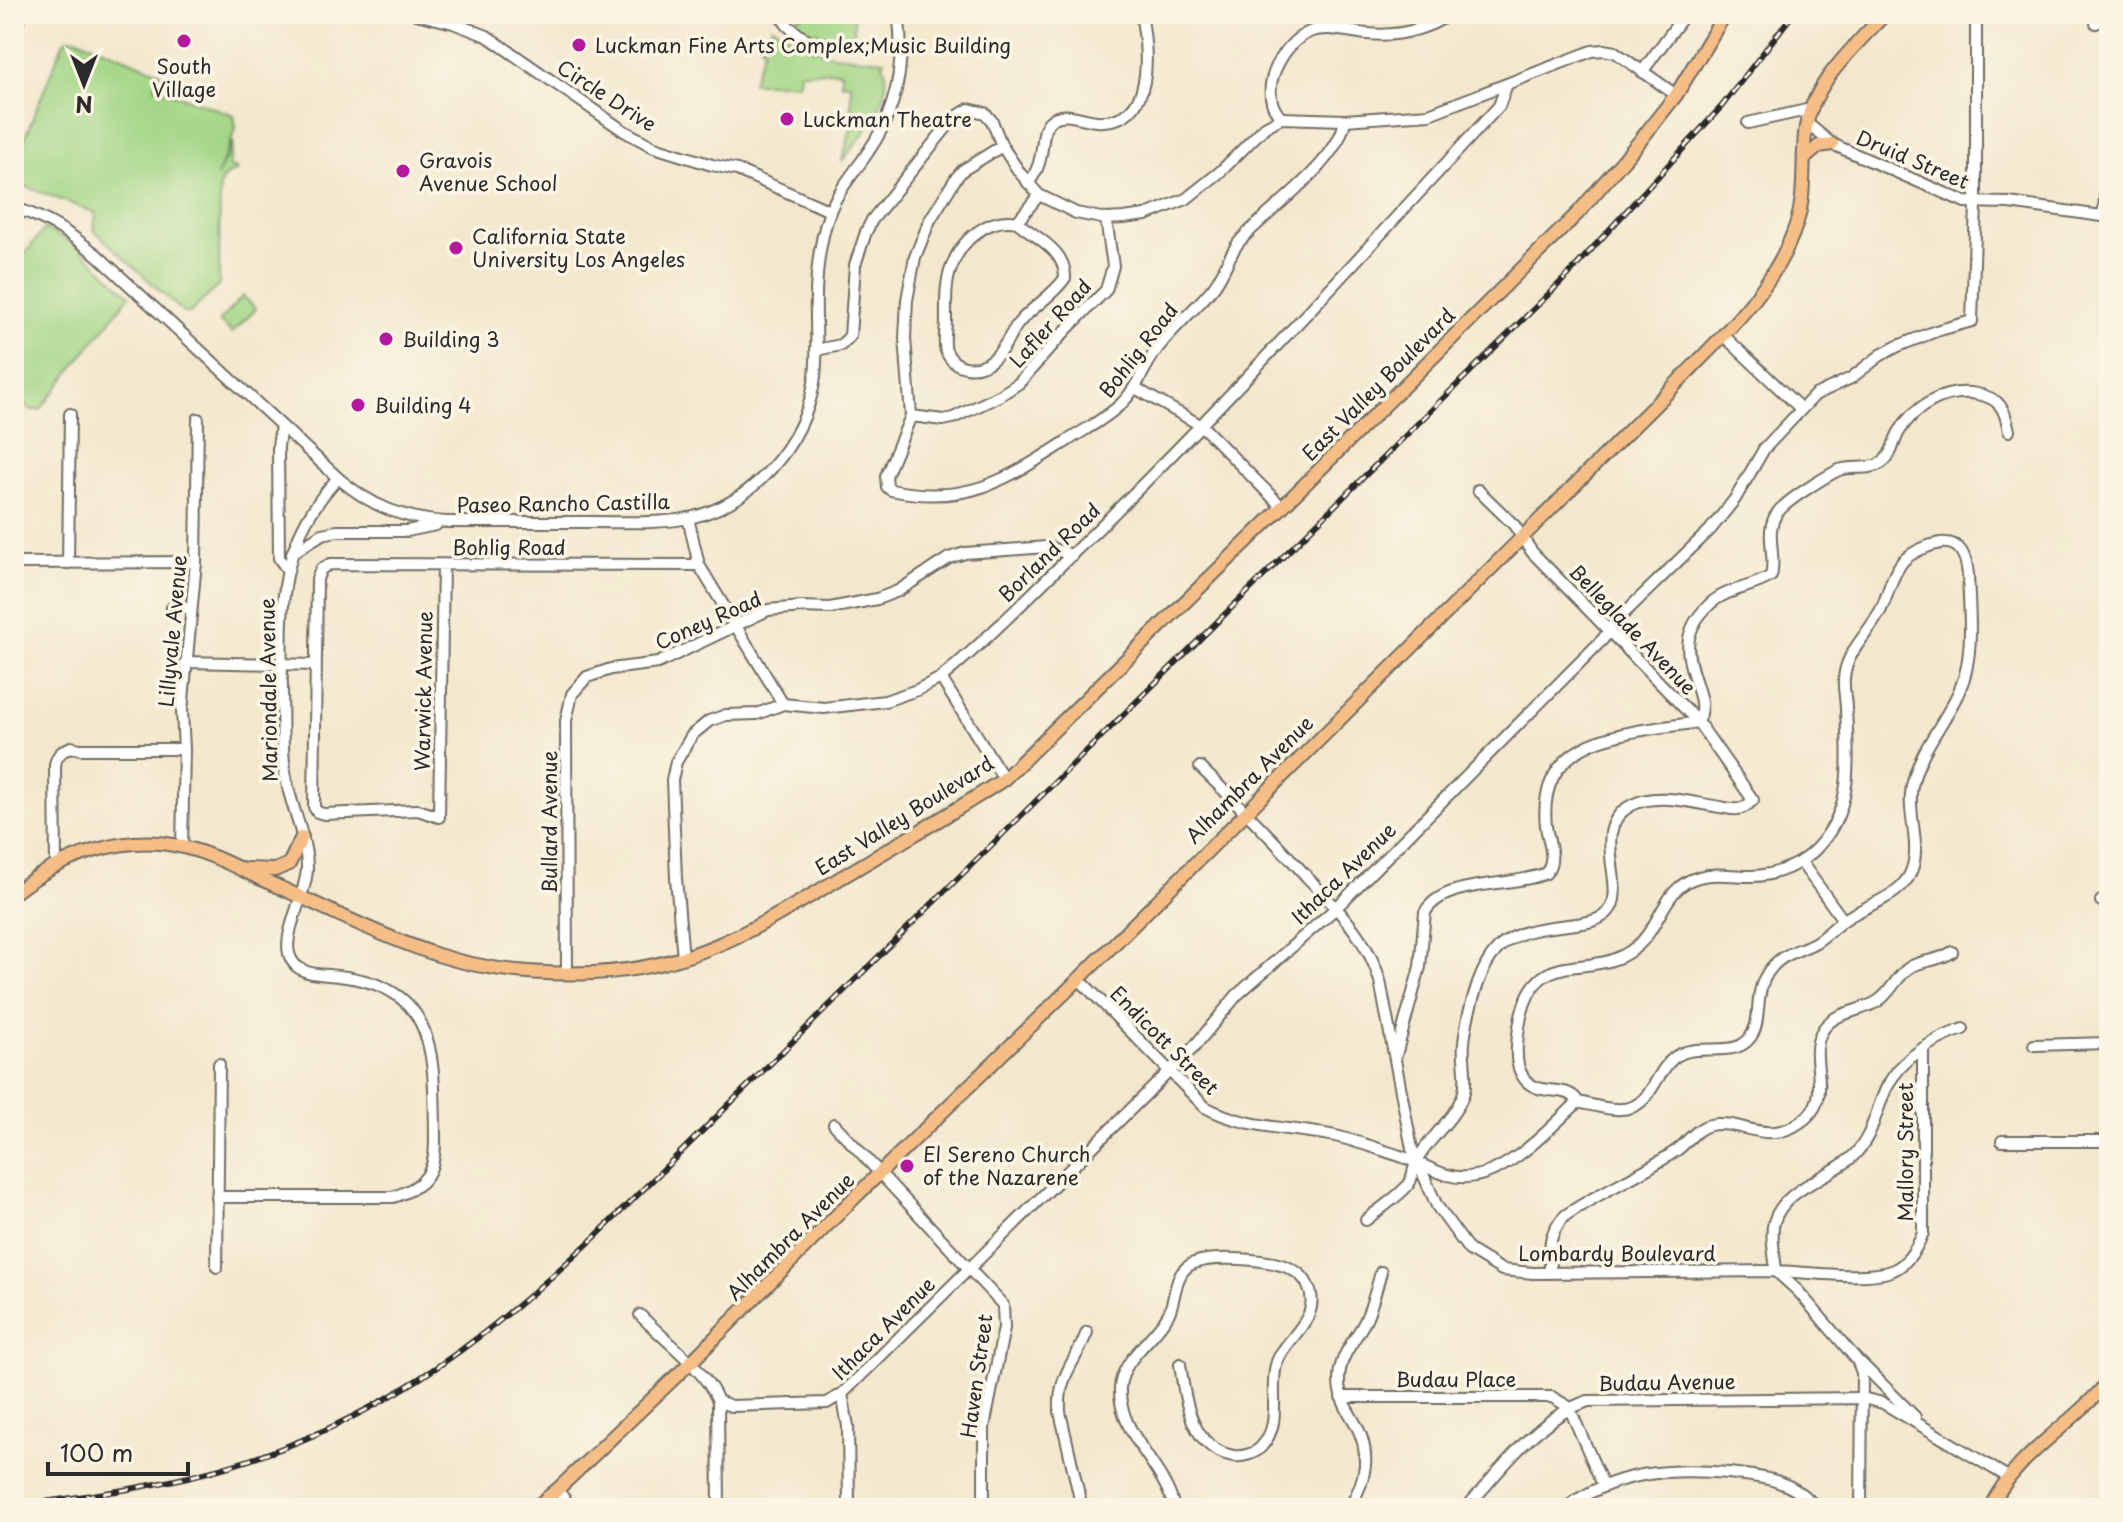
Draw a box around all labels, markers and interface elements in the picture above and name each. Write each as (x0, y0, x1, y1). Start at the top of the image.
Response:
place label: Luckman Fine Arts Complex;Music Building (595, 30, 1011, 60)
marker: South Village (175, 32, 193, 50)
marker: Luckman Fine Arts Complex;Music Building (570, 36, 588, 54)
north arrow (44, 44, 124, 124)
place label: South Village (152, 51, 216, 104)
street label: Circle Drive (551, 52, 663, 138)
text: N (75, 89, 93, 122)
place label: Luckman Theatre (803, 104, 972, 134)
marker: Luckman Theatre (778, 110, 796, 128)
street label: Druid Street (1852, 122, 1974, 196)
place label: Gravois Avenue School (419, 145, 557, 198)
marker: Gravois Avenue School (394, 162, 412, 180)
place label: California State University Los Angeles (472, 221, 686, 274)
marker: California State University Los Angeles (447, 239, 465, 257)
street label: Lafler Road (1002, 272, 1098, 374)
street label: Bohlig Road (1091, 296, 1185, 404)
street label: East Valley Boulevard (1295, 301, 1461, 467)
place label: Building 3 (402, 324, 499, 354)
marker: Building 3 (377, 330, 395, 348)
place label: Building 4 (374, 390, 471, 420)
marker: Building 4 (349, 396, 367, 414)
street label: Paseo Rancho Castilla (456, 486, 670, 520)
street label: Borland Road (991, 496, 1107, 608)
street label: Bohlig Road (452, 532, 566, 562)
street label: Lillyvale Avenue (150, 553, 194, 708)
street label: Belleglade Avenue (1562, 557, 1704, 701)
street label: Coney Road (650, 583, 766, 657)
street label: Mariondale Avenue (251, 598, 285, 782)
street label: Warwick Avenue (407, 611, 439, 771)
street label: Alhambra Avenue (1178, 708, 1320, 850)
street label: East Valley Boulevard (809, 748, 999, 882)
street label: Bullard Avenue (534, 750, 564, 893)
street label: Ithaca Avenue (1284, 815, 1402, 931)
street label: Endicott Street (1104, 979, 1226, 1101)
street label: Mallory Street (1890, 1083, 1920, 1221)
place label: El Sereno Church of the Nazarene (923, 1139, 1090, 1192)
marker: El Sereno Church of the Nazarene (898, 1157, 916, 1175)
street label: Alhambra Avenue (719, 1165, 861, 1307)
street label: Lombardy Boulevard (1518, 1238, 1716, 1268)
street label: Ithaca Avenue (825, 1269, 942, 1386)
street label: Haven Street (952, 1312, 1000, 1440)
street label: Budau Place (1396, 1364, 1516, 1394)
street label: Budau Avenue (1598, 1366, 1736, 1398)
scale bar (48, 1426, 188, 1476)
text: 100 m (60, 1434, 133, 1470)

